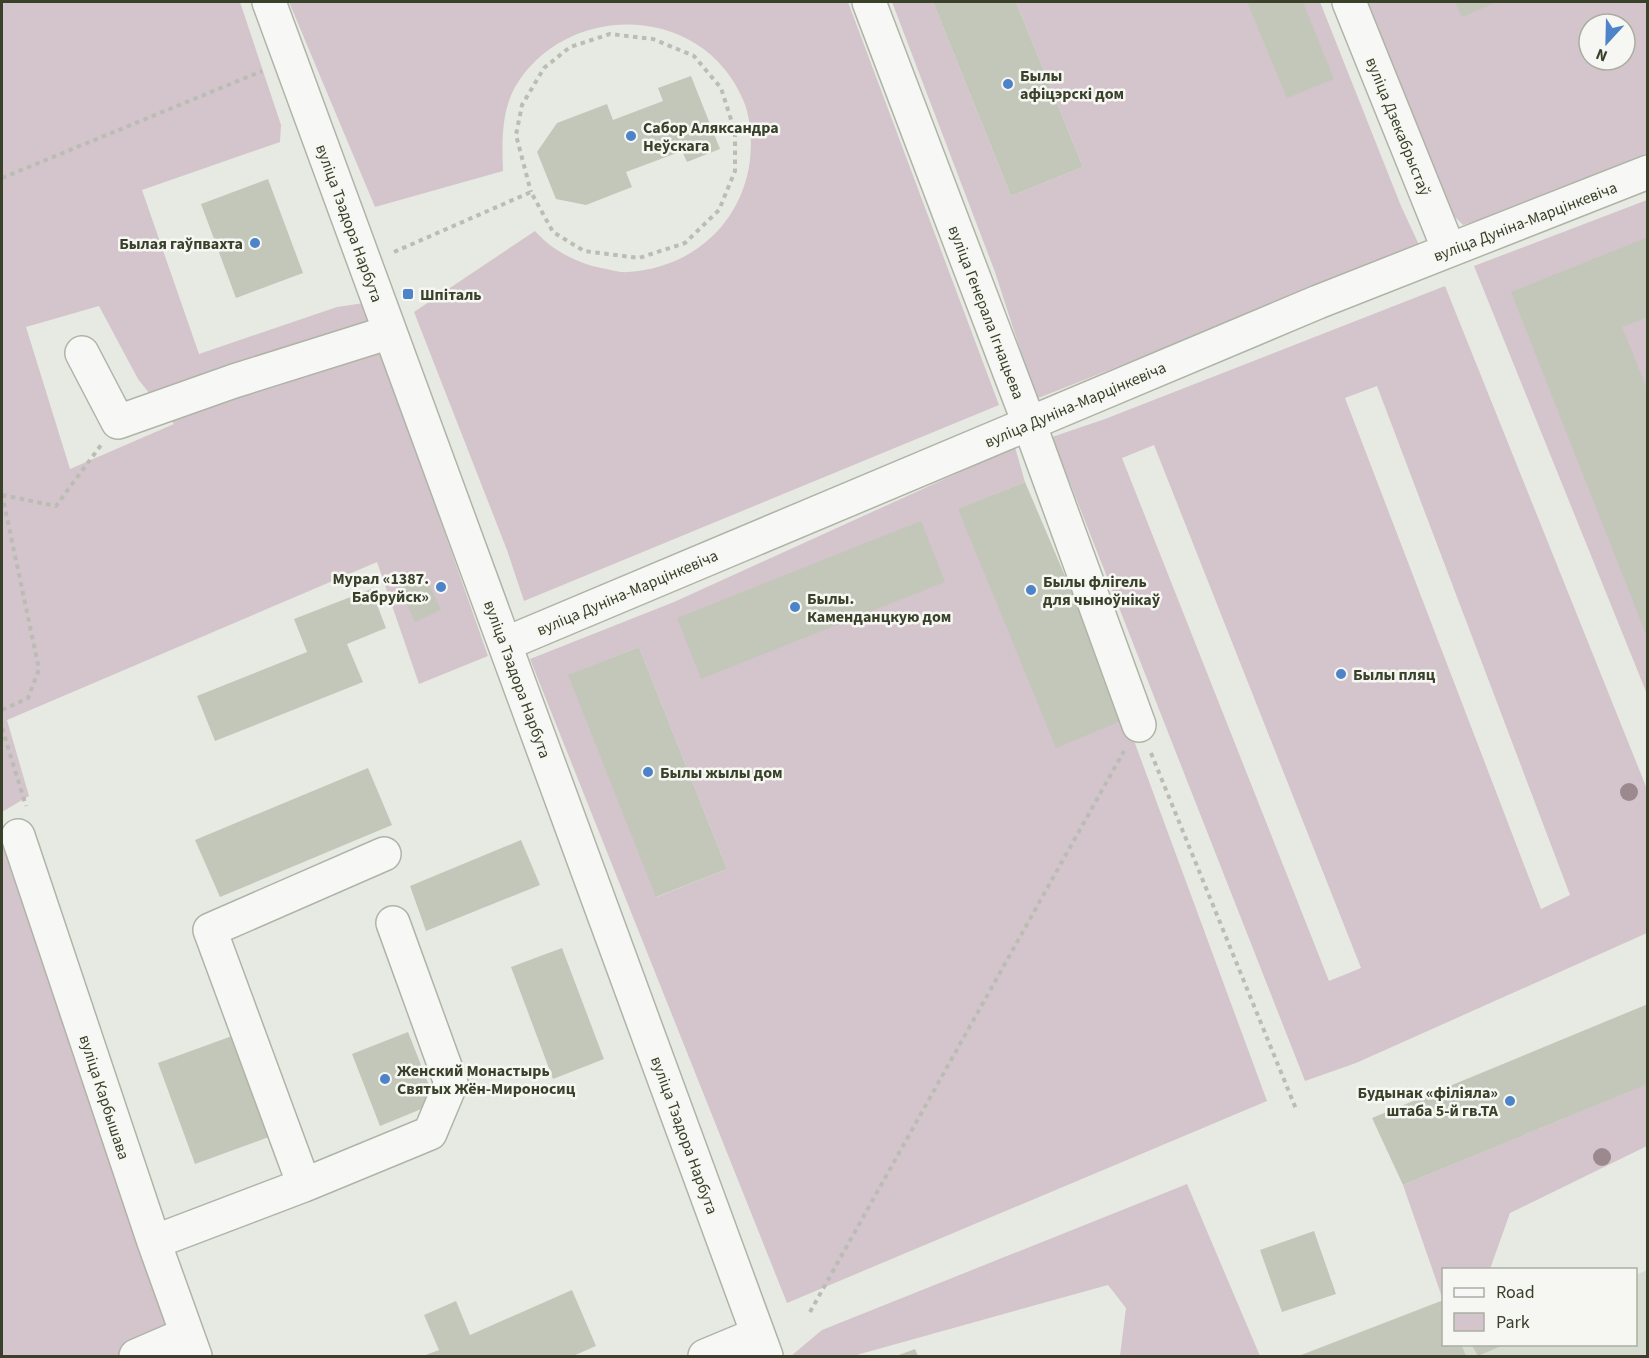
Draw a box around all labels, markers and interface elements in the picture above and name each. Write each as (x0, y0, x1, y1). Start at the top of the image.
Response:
north arrow (1577, 12, 1637, 72)
text: N (1593, 43, 1611, 67)
street label: вуліца Дзекабрыстаў (1360, 54, 1436, 199)
place label: Былы афіцэрскі дом (1020, 65, 1124, 105)
marker: Былы афіцэрскі дом (1001, 77, 1015, 91)
place label: Сабор Аляксандра Неўскага (643, 117, 779, 157)
marker: Сабор Аляксандра Неўскага (624, 129, 638, 143)
street label: вуліца Тэадора Нарбута (310, 141, 388, 305)
street label: вуліца Дуніна-Марцінкевіча (1430, 177, 1620, 267)
street label: вуліца Генерала Ігнацьева (943, 222, 1029, 402)
place label: Былая гаўпвахта (119, 233, 243, 255)
marker: Былая гаўпвахта (248, 236, 262, 250)
place label: Шпіталь (420, 284, 482, 306)
marker: Шпіталь (401, 287, 415, 301)
street label: вуліца Дуніна-Марцінкевіча (981, 357, 1170, 453)
street label: вуліца Дуніна-Марцінкевіча (533, 545, 722, 641)
place label: Мурал «1387. Бабруйск» (332, 568, 429, 608)
place label: Былы флігель для чыноўнікаў (1043, 571, 1161, 611)
marker: Мурал «1387. Бабруйск» (434, 580, 448, 594)
marker: Былы флігель для чыноўнікаў (1024, 583, 1038, 597)
place label: Былы. Каменданцкую дом (807, 588, 951, 628)
street label: вуліца Тэадора Нарбута (478, 597, 556, 761)
marker: Былы. Каменданцкую дом (788, 600, 802, 614)
place label: Былы пляц (1353, 664, 1436, 686)
marker: Былы пляц (1334, 667, 1348, 681)
place label: Былы жылы дом (660, 762, 783, 784)
marker: Былы жылы дом (641, 765, 655, 779)
street label: вуліца Карбышава (73, 1032, 135, 1163)
street label: вуліца Тэадора Нарбута (645, 1053, 723, 1217)
place label: Женский Монастырь Святых Жён-Мироносиц (397, 1060, 576, 1100)
marker: Женский Монастырь Святых Жён-Мироносиц (378, 1072, 392, 1086)
place label: Будынак «філіяла» штаба 5-й гв.ТА (1358, 1082, 1499, 1122)
marker: Будынак «філіяла» штаба 5-й гв.ТА (1503, 1094, 1517, 1108)
legend (1442, 1268, 1637, 1346)
text: Road (1496, 1280, 1535, 1305)
text: Park (1496, 1310, 1530, 1335)

